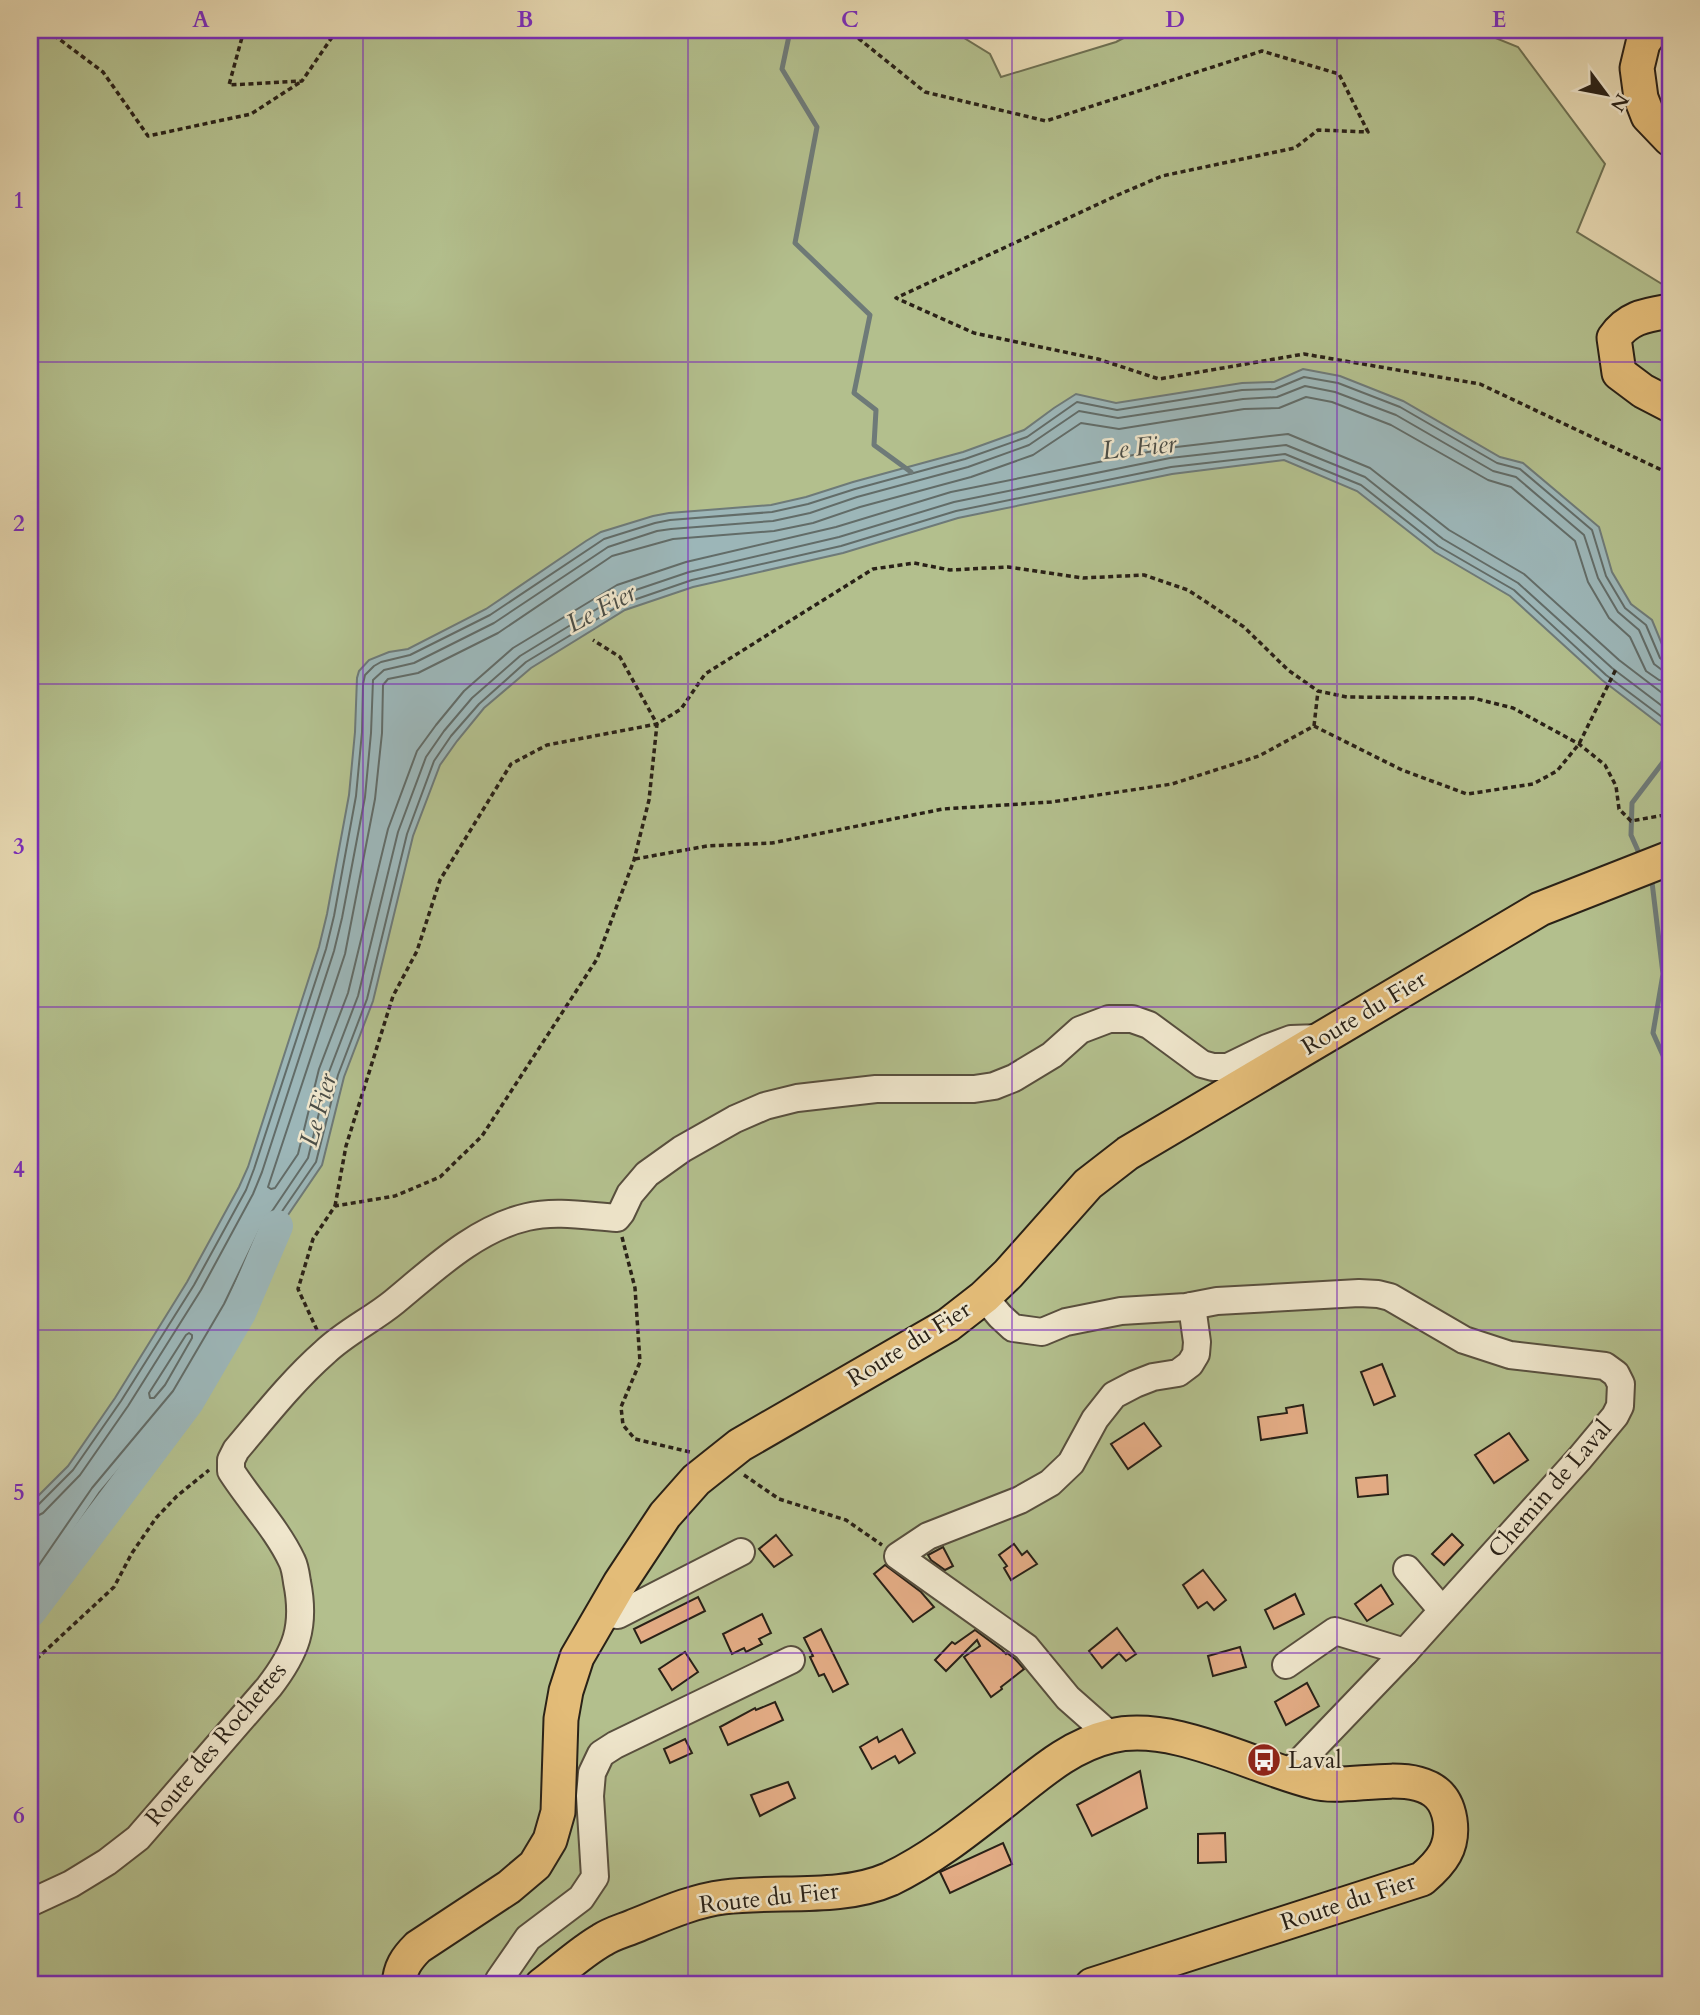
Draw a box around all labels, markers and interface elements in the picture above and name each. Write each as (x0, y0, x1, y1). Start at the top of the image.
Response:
text: A (192, 4, 210, 35)
text: B (517, 4, 533, 35)
text: C (841, 4, 859, 35)
text: D (1165, 4, 1185, 35)
text: E (1492, 4, 1506, 35)
north arrow (1570, 60, 1640, 130)
text: N (1604, 89, 1635, 117)
text: 1 (13, 185, 25, 216)
water label: Le Fier (1100, 426, 1179, 468)
text: 2 (13, 508, 25, 539)
water label: Le Fier (560, 574, 643, 641)
text: 3 (13, 831, 25, 862)
street label: Route du Fier (1295, 963, 1433, 1063)
water label: Le Fier (291, 1068, 345, 1151)
text: 4 (13, 1154, 25, 1185)
street label: Route du Fier (841, 1293, 977, 1395)
street label: Chemin de Laval (1481, 1413, 1619, 1565)
text: 5 (13, 1477, 25, 1508)
street label: Route des Rochettes (138, 1655, 294, 1833)
bus stop icon: Laval (1245, 1741, 1283, 1779)
place label: Laval (1288, 1744, 1342, 1777)
text: 6 (13, 1800, 25, 1831)
street label: Route du Fier (1276, 1865, 1420, 1939)
street label: Route du Fier (698, 1874, 841, 1922)

